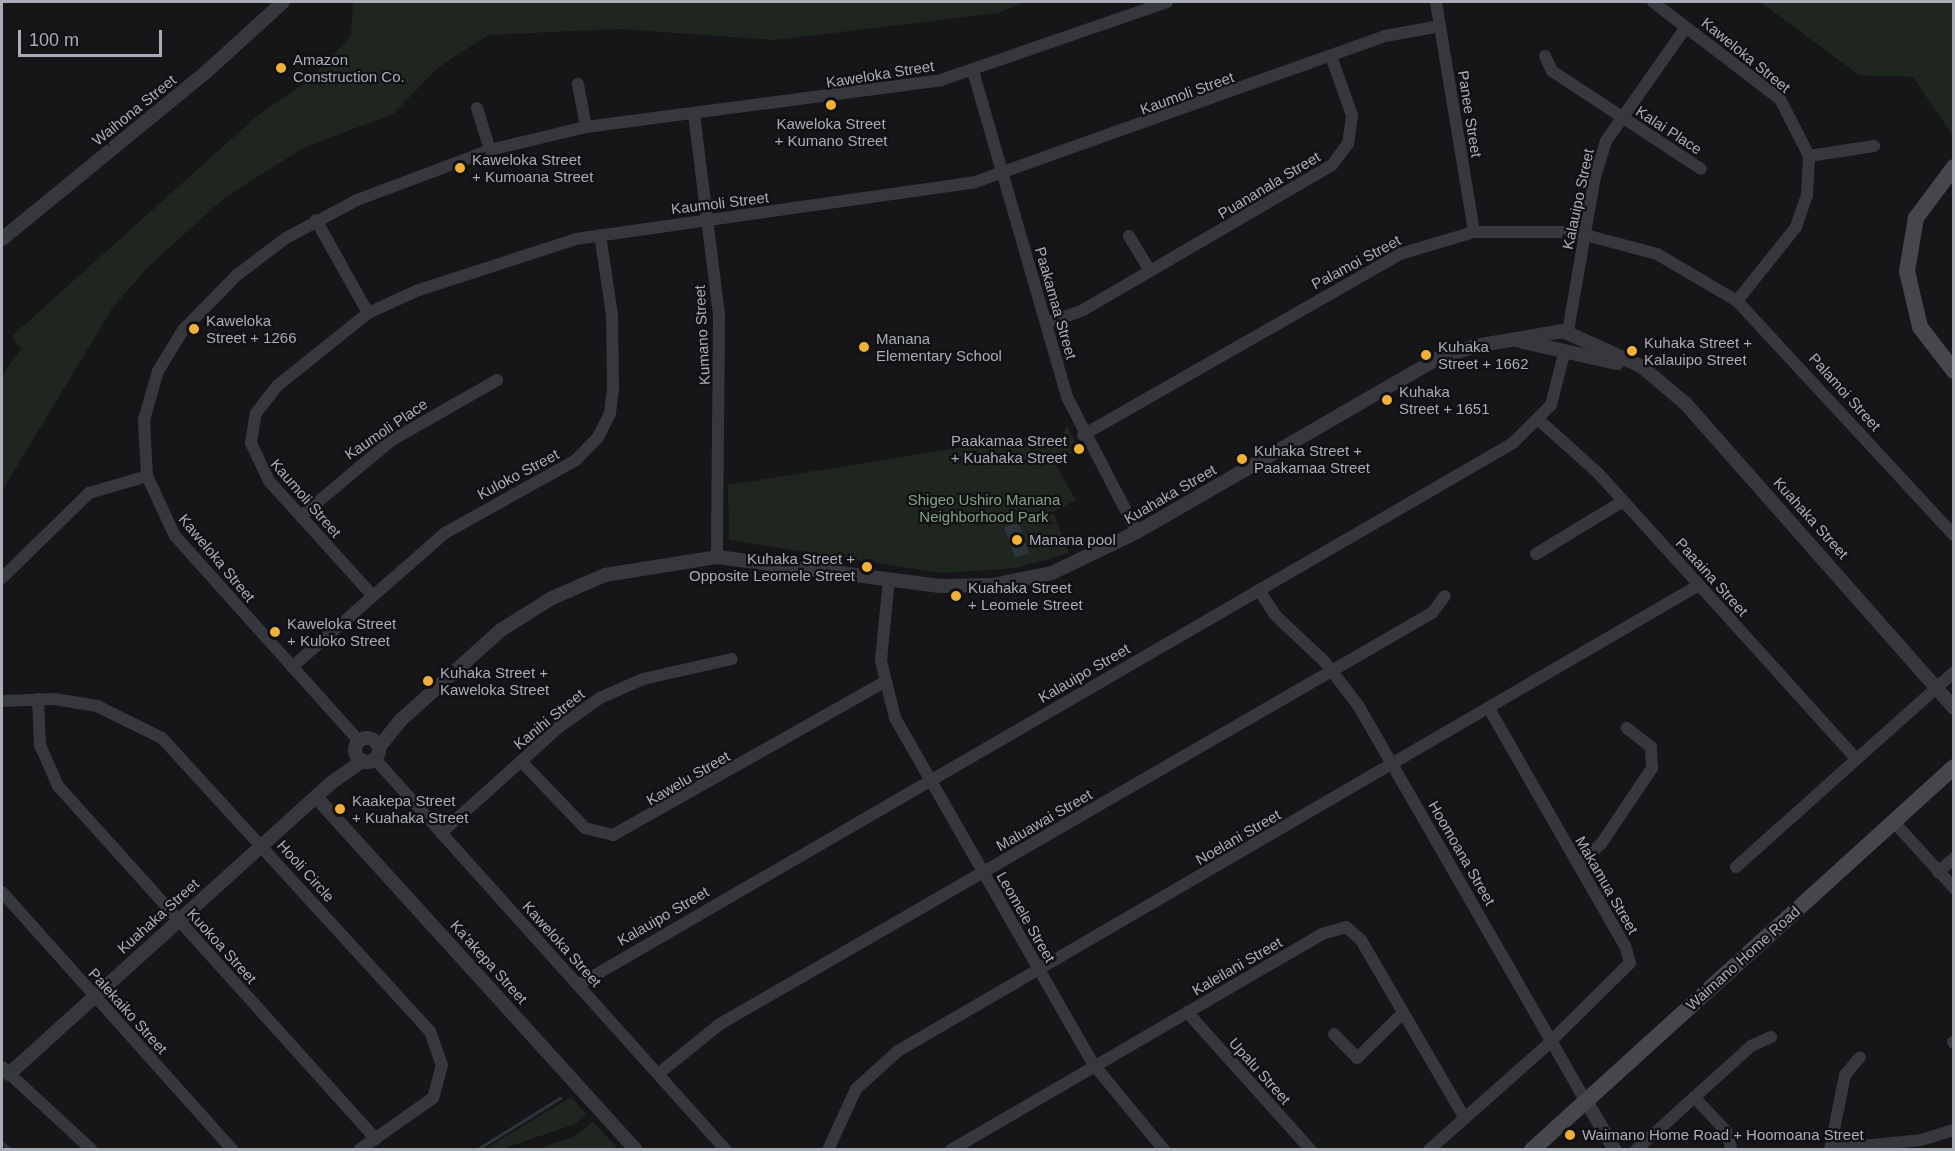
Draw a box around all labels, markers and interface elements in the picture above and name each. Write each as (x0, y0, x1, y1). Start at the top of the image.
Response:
street label: Kaweloka Street (1698, 14, 1794, 96)
scale bar (21, 18, 165, 56)
text: 100 m (29, 30, 79, 50)
place label: Amazon Construction Co. (293, 50, 405, 85)
street label: Kaweloka Street (825, 57, 935, 91)
marker: Amazon Construction Co. (274, 61, 288, 75)
street label: Kaumoli Street (1138, 68, 1236, 118)
street label: Panee Street (1454, 69, 1486, 159)
street label: Waihona Street (88, 71, 180, 149)
marker: Kaweloka Street + Kumano Street (824, 98, 838, 112)
street label: Kalai Place (1633, 102, 1705, 158)
place label: Kaweloka Street + Kumano Street (775, 114, 887, 149)
street label: Puananala Street (1215, 147, 1323, 223)
street label: Kalauipo Street (1559, 147, 1597, 251)
place label: Kaweloka Street + Kumoana Street (472, 150, 593, 185)
marker: Kaweloka Street + Kumoana Street (453, 161, 467, 175)
street label: Kaumoli Street (670, 188, 770, 218)
street label: Palamoi Street (1308, 231, 1404, 293)
street label: Paakamaa Street (1031, 245, 1081, 361)
street label: Kumano Street (690, 285, 714, 385)
place label: Kaweloka Street + 1266 (206, 311, 296, 346)
marker: Kaweloka Street + 1266 (187, 322, 201, 336)
place label: Manana Elementary School (876, 329, 1002, 364)
place label: Kuhaka Street + Kalauipo Street (1644, 333, 1752, 368)
place label: Kuhaka Street + 1662 (1438, 337, 1528, 372)
marker: Manana Elementary School (857, 340, 871, 354)
marker: Kuhaka Street + Kalauipo Street (1625, 344, 1639, 358)
marker: Kuhaka Street + 1662 (1419, 348, 1433, 362)
street label: Palamoi Street (1805, 349, 1885, 435)
place label: Kuhaka Street + 1651 (1399, 382, 1489, 417)
marker: Kuhaka Street + 1651 (1380, 393, 1394, 407)
street label: Kaumoli Place (341, 395, 431, 463)
place label: Paakamaa Street + Kuahaka Street (951, 431, 1067, 466)
place label: Kuhaka Street + Paakamaa Street (1254, 441, 1370, 476)
marker: Paakamaa Street + Kuahaka Street (1072, 442, 1086, 456)
street label: Kuloko Street (474, 445, 562, 503)
marker: Kuhaka Street + Paakamaa Street (1235, 452, 1249, 466)
street label: Kaumoli Street (267, 455, 345, 541)
street label: Kuahaka Street (1121, 460, 1219, 528)
street label: Kuahaka Street (1770, 474, 1852, 562)
park label: Shigeo Ushiro Manana Neighborhood Park (908, 490, 1060, 525)
street label: Kaweloka Street (175, 510, 259, 606)
place label: Manana pool (1029, 531, 1116, 549)
marker: Manana pool (1010, 533, 1024, 547)
street label: Paaaina Street (1672, 534, 1752, 620)
place label: Kuhaka Street + Opposite Leomele Street (689, 549, 855, 584)
marker: Kuhaka Street + Opposite Leomele Street (860, 560, 874, 574)
place label: Kuahaka Street + Leomele Street (968, 578, 1083, 613)
marker: Kuahaka Street + Leomele Street (949, 589, 963, 603)
place label: Kaweloka Street + Kuloko Street (287, 614, 396, 649)
marker: Kaweloka Street + Kuloko Street (268, 625, 282, 639)
street label: Kalauipo Street (1035, 640, 1133, 706)
place label: Kuhaka Street + Kaweloka Street (440, 663, 549, 698)
marker: Kuhaka Street + Kaweloka Street (421, 674, 435, 688)
street label: Kanihi Street (510, 685, 588, 753)
street label: Kawelu Street (643, 747, 733, 809)
street label: Maluawai Street (993, 785, 1095, 855)
place label: Kaakepa Street + Kuahaka Street (352, 791, 468, 826)
street label: Hoomoana Street (1425, 798, 1499, 908)
marker: Kaakepa Street + Kuahaka Street (333, 802, 347, 816)
street label: Noelani Street (1192, 805, 1284, 869)
street label: Makamua Street (1572, 833, 1642, 937)
street label: Hooli Circle (274, 836, 338, 906)
street label: Leomele Street (993, 868, 1059, 966)
street label: Kuahaka Street (114, 875, 202, 957)
street label: Kalauipo Street (614, 883, 712, 949)
street label: Kaweloka Street (519, 897, 605, 991)
street label: Waimano Home Road (1682, 902, 1804, 1014)
street label: Kuokoa Street (184, 905, 260, 987)
street label: Ka'akepa Street (447, 916, 531, 1008)
street label: Kaleilani Street (1189, 933, 1285, 999)
street label: Palekaiko Street (85, 964, 171, 1058)
street label: Upalu Street (1225, 1034, 1295, 1108)
place label: Waimano Home Road + Hoomoana Street (1582, 1126, 1864, 1144)
marker: Waimano Home Road + Hoomoana Street (1563, 1128, 1577, 1142)

